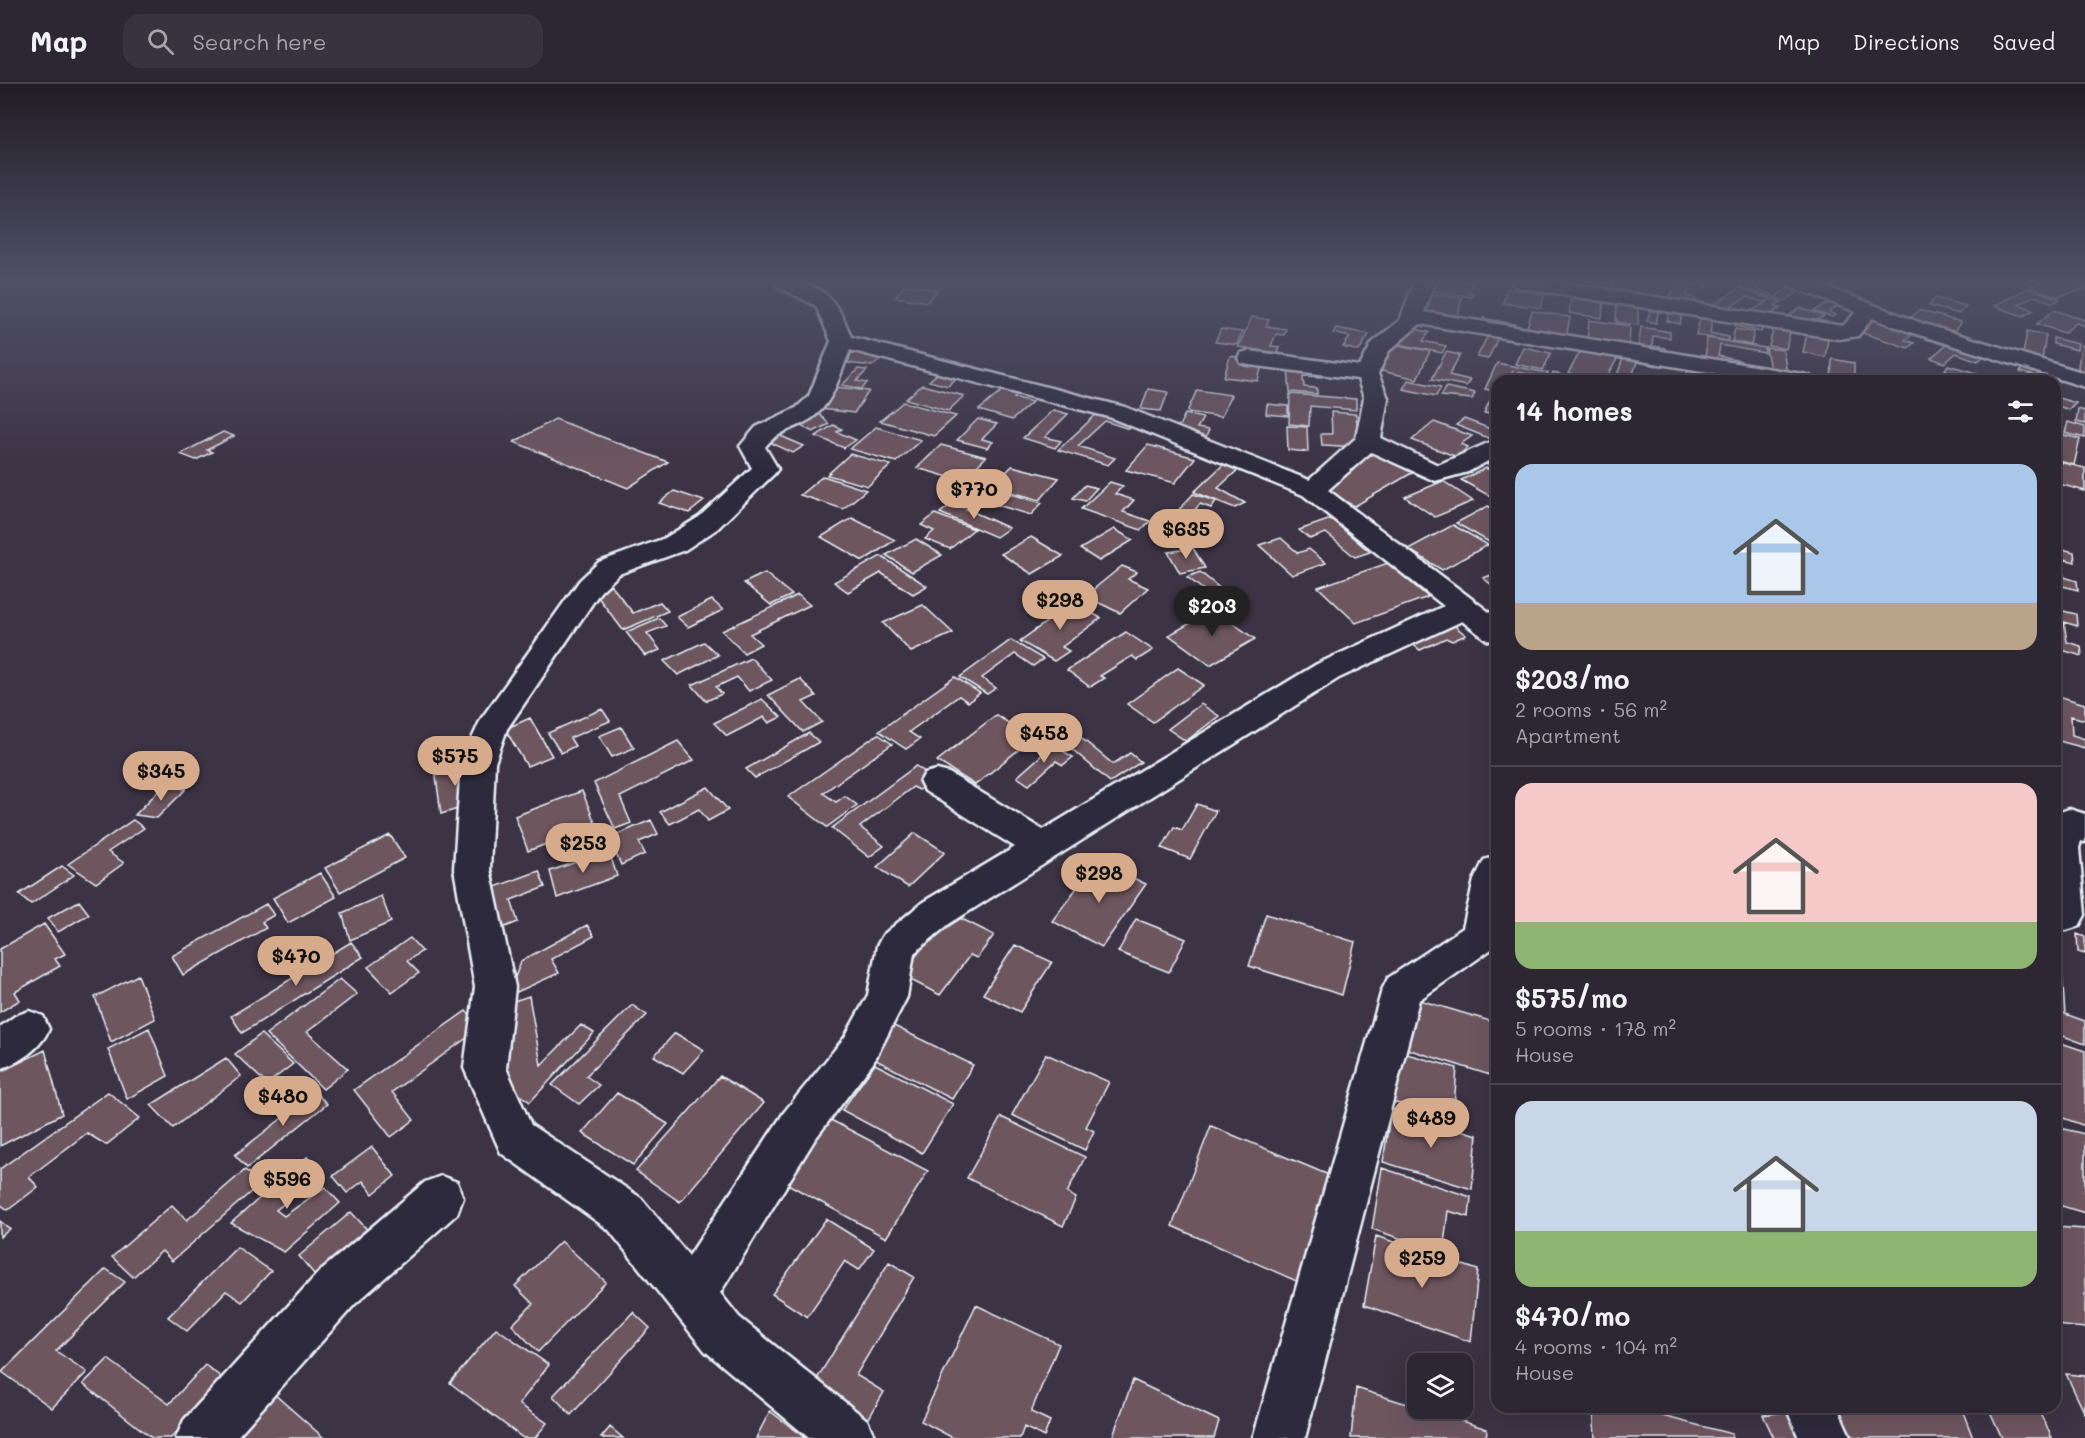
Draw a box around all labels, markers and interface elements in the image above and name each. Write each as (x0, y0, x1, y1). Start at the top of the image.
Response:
search box (123, 14, 543, 68)
text: Map (30, 23, 87, 59)
icon: search (144, 25, 177, 58)
text: Search here (192, 27, 326, 56)
text: Map (1777, 28, 1820, 55)
text: Directions (1853, 28, 1960, 55)
text: Saved (1993, 28, 2055, 55)
text: 14 homes (1515, 394, 1633, 428)
icon: filters (2004, 395, 2037, 428)
pin: $770 (938, 469, 1010, 520)
text: $770 (950, 475, 998, 501)
icon: home (1722, 503, 1830, 611)
pin: $635 (1150, 509, 1222, 560)
text: $635 (1162, 515, 1210, 541)
pin: $298 (1024, 580, 1096, 631)
text: $298 (1036, 586, 1084, 612)
pin: $203 (1176, 586, 1248, 637)
text: $203 (1188, 592, 1236, 618)
text: $203/mo (1515, 662, 1630, 696)
text: 2 rooms · 56 m² (1515, 696, 1667, 722)
pin: $458 (1008, 713, 1080, 764)
text: $458 (1019, 719, 1069, 745)
text: Apartment (1515, 722, 1621, 748)
pin: $575 (419, 736, 491, 787)
text: $575 (432, 742, 478, 768)
pin: $345 (125, 751, 197, 802)
text: $345 (137, 757, 185, 783)
icon: home (1722, 822, 1830, 930)
pin: $253 (547, 823, 619, 874)
text: $253 (559, 829, 607, 855)
pin: $298 (1063, 853, 1135, 904)
text: $298 (1075, 859, 1123, 885)
pin: $470 (260, 936, 332, 987)
text: $470 (271, 942, 321, 968)
text: $575/mo (1515, 981, 1628, 1015)
text: 5 rooms · 178 m² (1515, 1015, 1676, 1041)
text: House (1515, 1041, 1574, 1067)
pin: $480 (247, 1076, 319, 1127)
text: $480 (258, 1082, 308, 1108)
pin: $489 (1395, 1098, 1467, 1149)
text: $489 (1406, 1104, 1456, 1130)
icon: home (1722, 1140, 1830, 1248)
pin: $596 (251, 1159, 323, 1210)
text: $596 (263, 1165, 311, 1191)
pin: $259 (1386, 1238, 1458, 1289)
text: $259 (1398, 1244, 1446, 1270)
text: $470/mo (1515, 1299, 1630, 1333)
text: 4 rooms · 104 m² (1515, 1333, 1677, 1359)
map controls (1407, 1353, 1473, 1419)
button: layers (1407, 1353, 1473, 1419)
text: House (1515, 1359, 1574, 1385)

